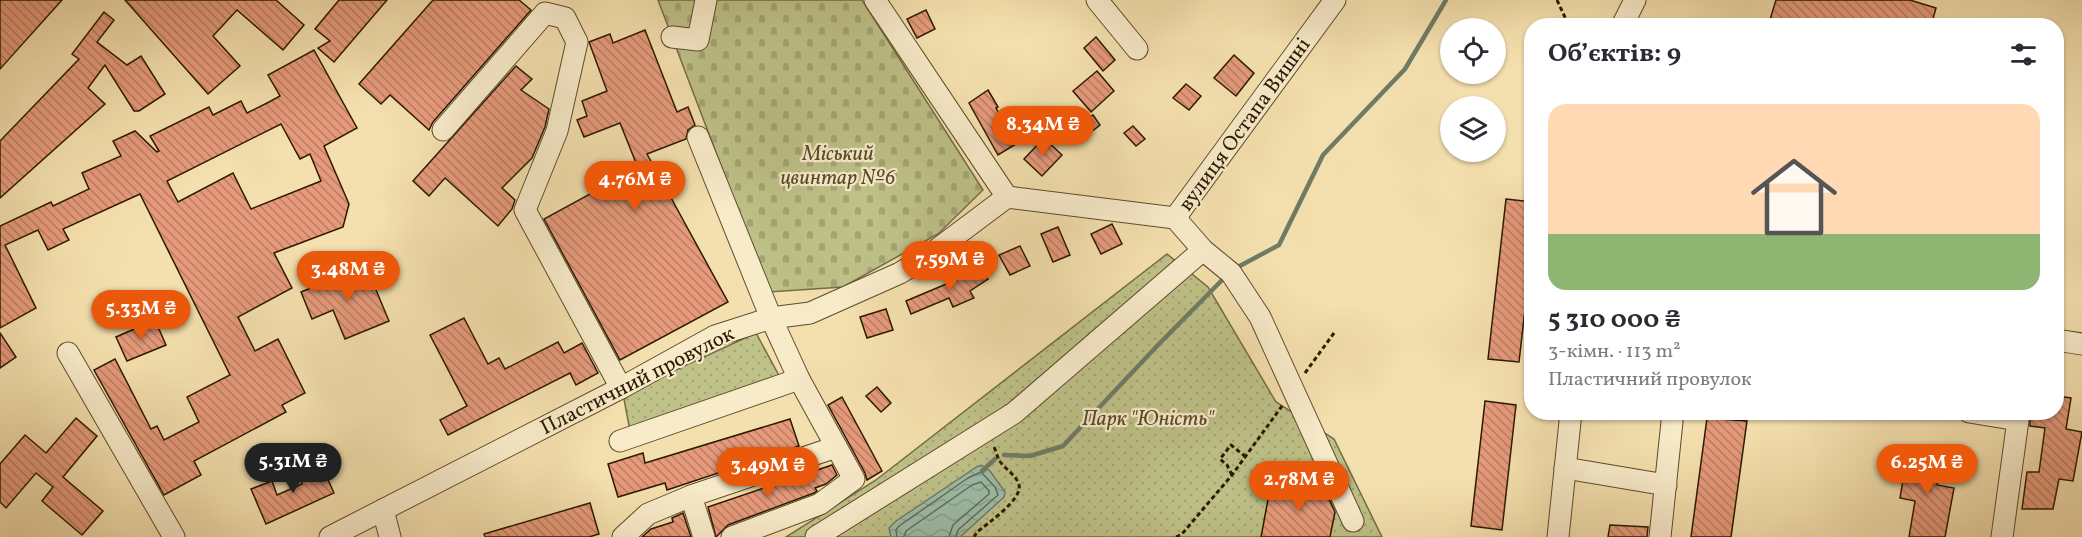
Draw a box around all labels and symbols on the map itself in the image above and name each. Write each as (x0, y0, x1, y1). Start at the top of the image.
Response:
street label: вулиця Остапа Вишні (1172, 32, 1318, 218)
pin: 8.34M ₴ (988, 106, 1098, 157)
park label: Міський цвинтар №6 (780, 140, 896, 193)
pin: 4.76M ₴ (580, 161, 690, 212)
pin: 7.59M ₴ (895, 241, 1005, 292)
pin: 3.48M ₴ (293, 251, 403, 302)
pin: 5.33M ₴ (86, 290, 196, 341)
street label: Пластичний провулок (536, 320, 740, 443)
park label: Парк "Юність" (1082, 405, 1215, 434)
pin: 5.31M ₴ (238, 443, 348, 494)
pin: 6.25M ₴ (1872, 444, 1982, 495)
pin: 3.49M ₴ (713, 447, 823, 498)
pin: 2.78M ₴ (1244, 461, 1354, 512)

